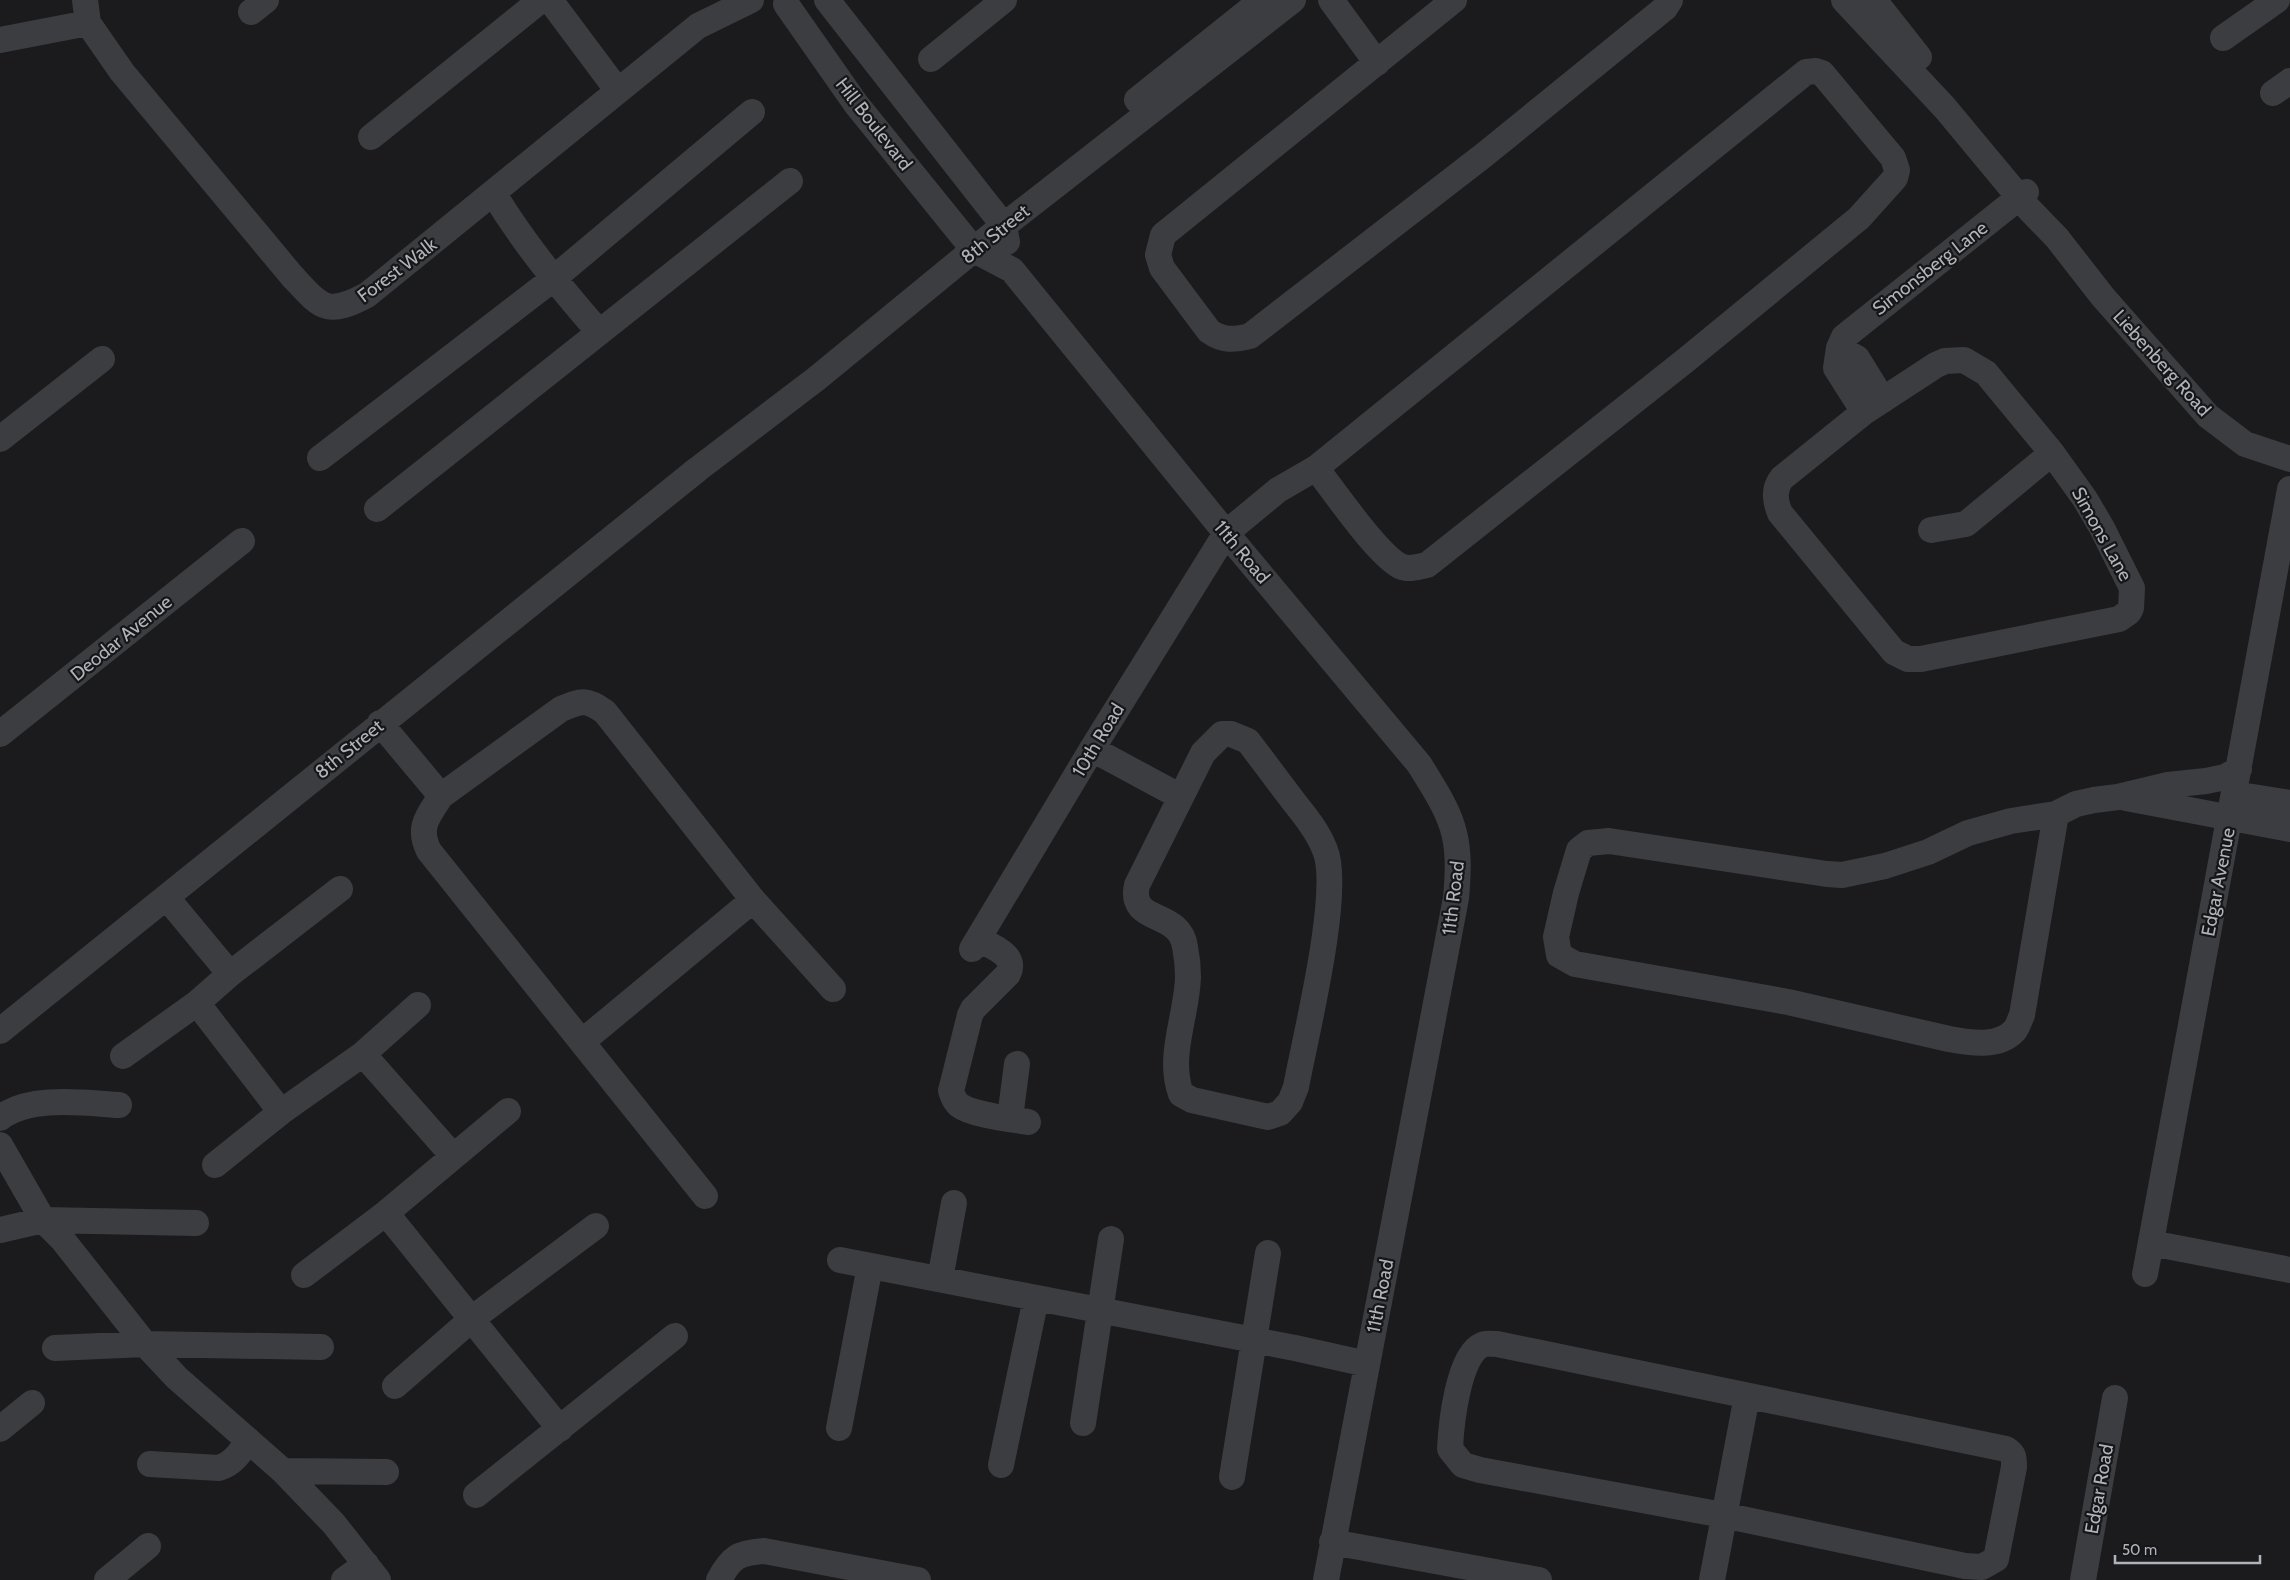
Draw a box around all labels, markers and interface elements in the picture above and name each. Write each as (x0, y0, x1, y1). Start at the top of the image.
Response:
street label: Hill Boulevard (831, 73, 917, 175)
street label: 8th Street (956, 199, 1034, 269)
street label: Simonsberg Lane (1868, 216, 1992, 320)
street label: Forest Walk (353, 233, 441, 307)
street label: Liebenberg Road (2108, 305, 2216, 421)
street label: Simons Lane (2067, 483, 2137, 585)
street label: 11th Road (1209, 516, 1275, 588)
street label: Deodar Avenue (66, 590, 177, 686)
street label: 10th Road (1067, 699, 1129, 781)
street label: 8th Street (310, 714, 388, 784)
street label: Edgar Avenue (2196, 826, 2240, 938)
street label: 11th Road (1437, 860, 1469, 936)
street label: 11th Road (1362, 1257, 1398, 1335)
street label: Edgar Road (2080, 1442, 2118, 1536)
scale bar (2115, 1532, 2260, 1564)
text: 50 m (2122, 1541, 2157, 1559)

